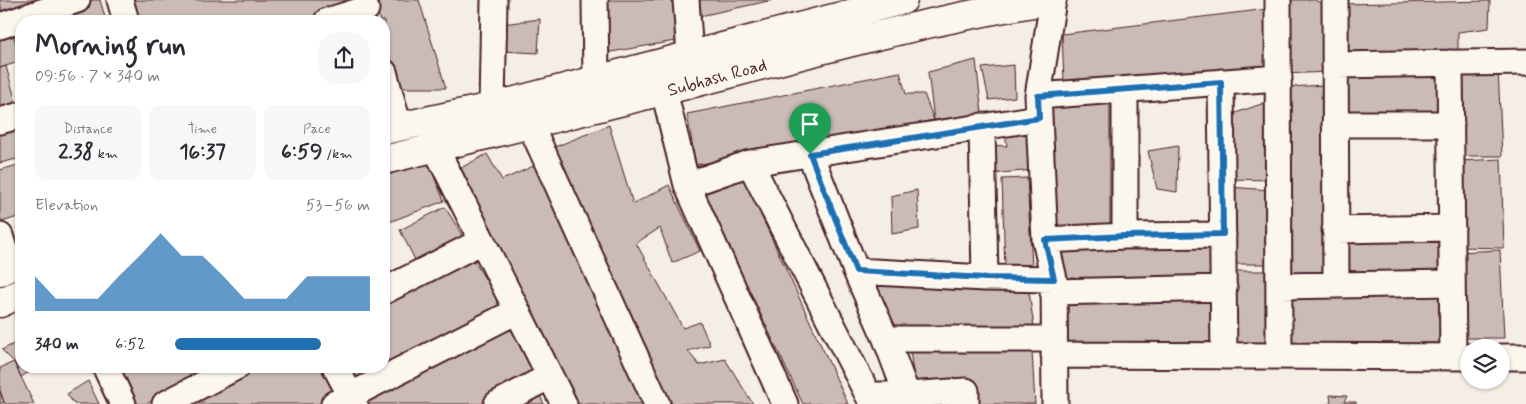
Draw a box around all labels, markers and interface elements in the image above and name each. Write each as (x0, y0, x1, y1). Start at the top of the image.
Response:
text: Morning run (35, 28, 186, 65)
button: share (318, 32, 370, 84)
street label: Subhash Road (665, 53, 770, 103)
text: 09:56 · 7 × 340 m (35, 66, 160, 87)
pin (789, 103, 831, 154)
icon: arrive (796, 110, 824, 138)
text: Distance (64, 120, 113, 138)
text: Time (188, 120, 217, 138)
text: Pace (303, 120, 331, 138)
text: 2.38 (58, 138, 94, 166)
text: 16:37 (179, 138, 226, 166)
text: 6:59 (281, 138, 322, 166)
text: km (94, 145, 118, 163)
text: /km (322, 145, 353, 163)
text: Elevation (35, 195, 98, 216)
text: 53–56 m (306, 195, 370, 216)
text: 340 m (35, 334, 79, 355)
text: 6:52 (115, 334, 146, 355)
map controls (1460, 339, 1510, 389)
button: layers (1460, 339, 1510, 389)

